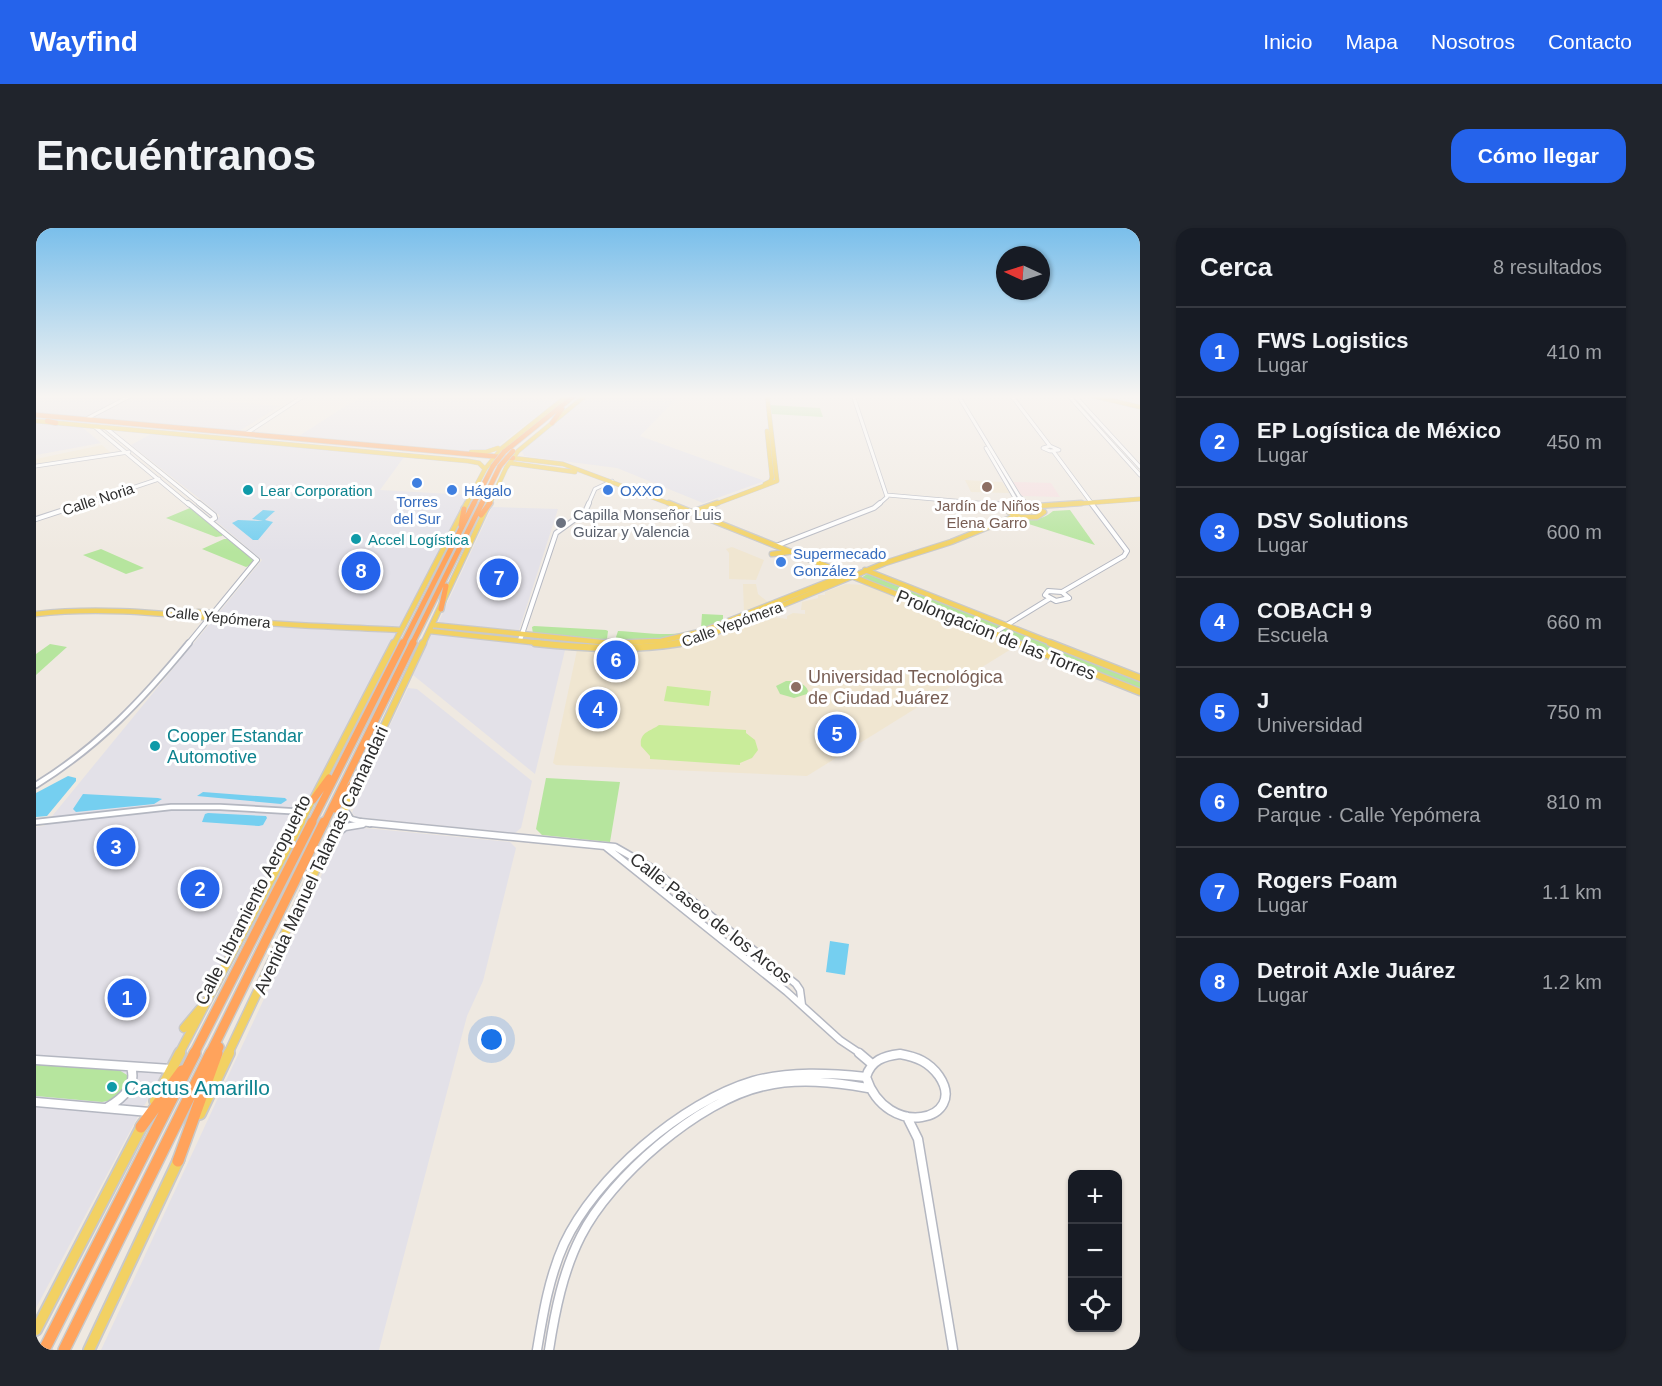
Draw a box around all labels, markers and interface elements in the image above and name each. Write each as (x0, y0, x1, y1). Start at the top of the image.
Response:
text: Wayfind (30, 26, 138, 57)
text: Inicio (1263, 30, 1312, 53)
text: Mapa (1345, 30, 1398, 53)
text: Nosotros (1431, 30, 1515, 53)
text: Contacto (1548, 30, 1632, 53)
button: Cómo llegar (1451, 129, 1626, 183)
text: Encuéntranos (36, 132, 316, 179)
north arrow (996, 246, 1050, 300)
text: Cerca (1200, 252, 1272, 282)
text: 8 resultados (1493, 256, 1602, 278)
text: FWS Logistics (1257, 328, 1409, 353)
text: 1 (1214, 341, 1225, 363)
text: 410 m (1546, 341, 1602, 363)
text: Lugar (1257, 354, 1308, 376)
text: EP Logística de México (1257, 418, 1501, 443)
text: 2 (1214, 431, 1225, 453)
text: 450 m (1546, 431, 1602, 453)
text: Lugar (1257, 444, 1308, 466)
marker: Torres del Sur (410, 476, 424, 490)
street label: Calle Noria (60, 479, 137, 519)
marker: Jardín de Niños Elena Garro (980, 480, 994, 494)
place label: Lear Corporation (260, 482, 373, 499)
place label: Hágalo (464, 482, 512, 499)
place label: OXXO (620, 482, 663, 499)
marker: Lear Corporation (241, 483, 255, 497)
marker: Hágalo (445, 483, 459, 497)
marker: OXXO (601, 483, 615, 497)
place label: Torres del Sur (393, 493, 441, 527)
place label: Jardín de Niños Elena Garro (934, 497, 1040, 531)
place label: Capilla Monseñor Luis Guizar y Valencia (573, 506, 721, 540)
text: DSV Solutions (1257, 508, 1409, 533)
marker: Capilla Monseñor Luis Guizar y Valencia (554, 516, 568, 530)
text: 3 (1214, 521, 1225, 543)
text: 600 m (1546, 521, 1602, 543)
place label: Accel Logística (368, 531, 470, 548)
marker: Accel Logística (349, 532, 363, 546)
text: Lugar (1257, 534, 1308, 556)
place label: Supermecado González (793, 545, 886, 579)
pin: 8 (342, 548, 380, 594)
marker: Supermecado González (774, 555, 788, 569)
pin: 7 (480, 556, 518, 600)
street label: Prolongacion de las Torres (894, 586, 1098, 684)
street label: Calle Yepómera (679, 598, 785, 650)
text: COBACH 9 (1257, 598, 1372, 623)
street label: Calle Yepómera (164, 603, 272, 631)
text: 4 (1214, 611, 1225, 633)
text: 660 m (1546, 611, 1602, 633)
text: Escuela (1257, 624, 1328, 646)
pin: 6 (596, 638, 636, 682)
place label: Universidad Tecnológica de Ciudad Juárez (808, 667, 1004, 708)
marker: Universidad Tecnológica de Ciudad Juárez (789, 680, 803, 694)
pin: 4 (578, 686, 618, 732)
text: J (1257, 688, 1269, 713)
text: 5 (1214, 701, 1225, 723)
text: 750 m (1546, 701, 1602, 723)
pin: 5 (818, 712, 856, 756)
text: Universidad (1257, 714, 1363, 736)
street label: Avenida Manuel Talamas Camandari (250, 723, 392, 997)
place label: Cooper Estandar Automotive (167, 726, 303, 767)
marker: Cooper Estandar Automotive (148, 739, 162, 753)
text: Centro (1257, 778, 1328, 803)
text: 6 (1214, 791, 1225, 813)
text: 810 m (1546, 791, 1602, 813)
street label: Calle Libramiento Aeropuerto (191, 792, 315, 1008)
text: Parque · Calle Yepómera (1257, 804, 1480, 826)
pin: 3 (96, 824, 136, 870)
street label: Calle Paseo de los Arcos (626, 849, 796, 987)
pin: 2 (180, 866, 220, 912)
text: Rogers Foam (1257, 868, 1398, 893)
text: 7 (1214, 881, 1225, 903)
text: 1.1 km (1542, 881, 1602, 903)
text: Lugar (1257, 894, 1308, 916)
text: Detroit Axle Juárez (1257, 958, 1455, 983)
text: 8 (1214, 971, 1225, 993)
text: 1.2 km (1542, 971, 1602, 993)
pin: 1 (108, 976, 146, 1020)
text: Lugar (1257, 984, 1308, 1006)
your location (477, 1025, 506, 1054)
place label: Cactus Amarillo (124, 1076, 270, 1099)
marker: Cactus Amarillo (105, 1080, 119, 1094)
map controls (1068, 1170, 1122, 1332)
button: + (1068, 1170, 1122, 1224)
button: − (1068, 1224, 1122, 1278)
button: locate (1068, 1278, 1122, 1332)

